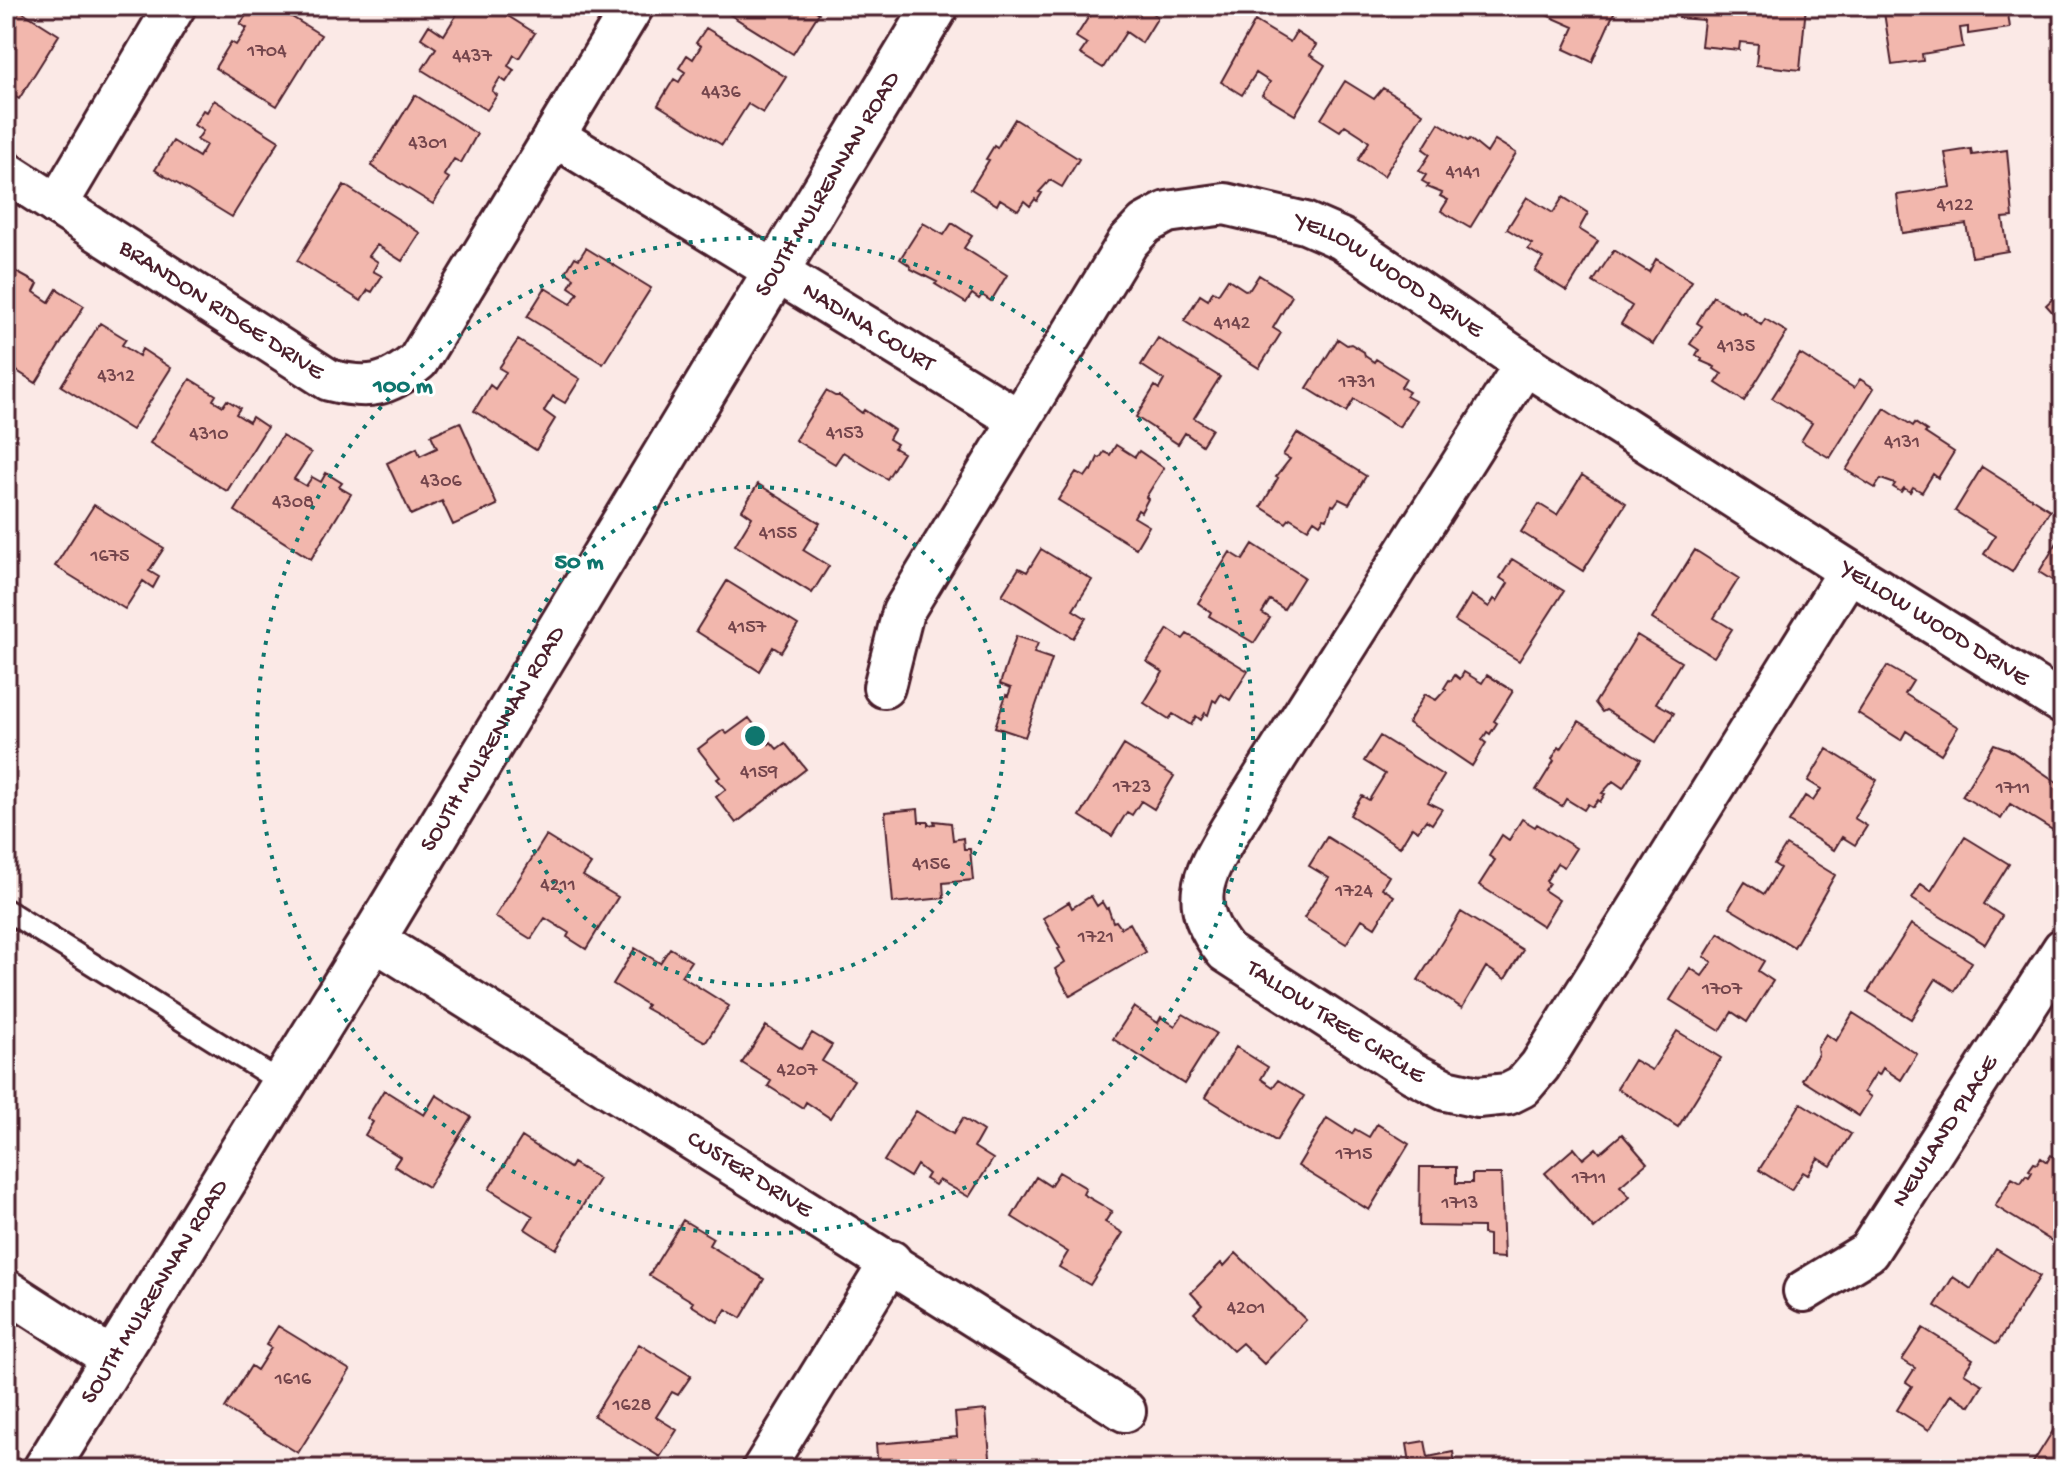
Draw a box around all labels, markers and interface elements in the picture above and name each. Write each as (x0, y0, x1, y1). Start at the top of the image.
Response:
house number: 1704 (246, 41, 287, 64)
house number: 4437 (452, 46, 492, 69)
street label: SOUTH MULRENNAN ROAD (749, 66, 908, 303)
house number: 4436 (701, 82, 742, 105)
house number: 4301 (408, 133, 448, 156)
house number: 4141 (1445, 162, 1481, 185)
house number: 4122 (1936, 195, 1974, 218)
street label: YELLOW WOOD DRIVE (1290, 206, 1489, 346)
street label: BRANDON RIDGE DRIVE (112, 233, 330, 388)
street label: NADINA COURT (797, 276, 941, 380)
house number: 4142 (1214, 313, 1251, 336)
house number: 4135 (1717, 336, 1755, 359)
house number: 4312 (97, 366, 135, 389)
house number: 1731 (1338, 372, 1375, 395)
text: 100 m (372, 373, 433, 402)
house number: 4153 (826, 423, 864, 446)
house number: 4310 (189, 424, 229, 447)
house number: 4131 (1884, 432, 1920, 455)
house number: 4306 (420, 471, 463, 494)
house number: 4308 (272, 492, 314, 515)
house number: 4155 (759, 523, 797, 546)
house number: 1675 (89, 546, 130, 569)
text: 50 m (555, 549, 603, 578)
street label: YELLOW WOOD DRIVE (1833, 553, 2035, 694)
house number: 4157 (728, 617, 767, 640)
street label: SOUTH MULRENNAN ROAD (414, 621, 573, 858)
centre of rings (741, 722, 769, 750)
house number: 4159 (740, 762, 778, 785)
house number: 1723 (1112, 777, 1151, 800)
house number: 1711 (1995, 778, 2030, 801)
house number: 4156 (912, 854, 951, 877)
house number: 4211 (540, 875, 576, 898)
house number: 1724 (1334, 881, 1373, 904)
house number: 1721 (1077, 927, 1114, 950)
street label: TALLOW TREE CIRCLE (1239, 953, 1430, 1091)
house number: 1707 (1701, 979, 1743, 1002)
street label: NEWLAND PLACE (1886, 1049, 2006, 1213)
house number: 4207 (776, 1060, 818, 1083)
street label: CUSTER DRIVE (681, 1125, 818, 1226)
house number: 1715 (1334, 1144, 1373, 1167)
house number: 1711 (1571, 1168, 1606, 1191)
street label: SOUTH MULRENNAN ROAD (75, 1174, 236, 1410)
house number: 1713 (1441, 1193, 1478, 1216)
house number: 4201 (1227, 1298, 1265, 1321)
house number: 1616 (274, 1369, 312, 1392)
house number: 1628 (612, 1395, 652, 1418)

